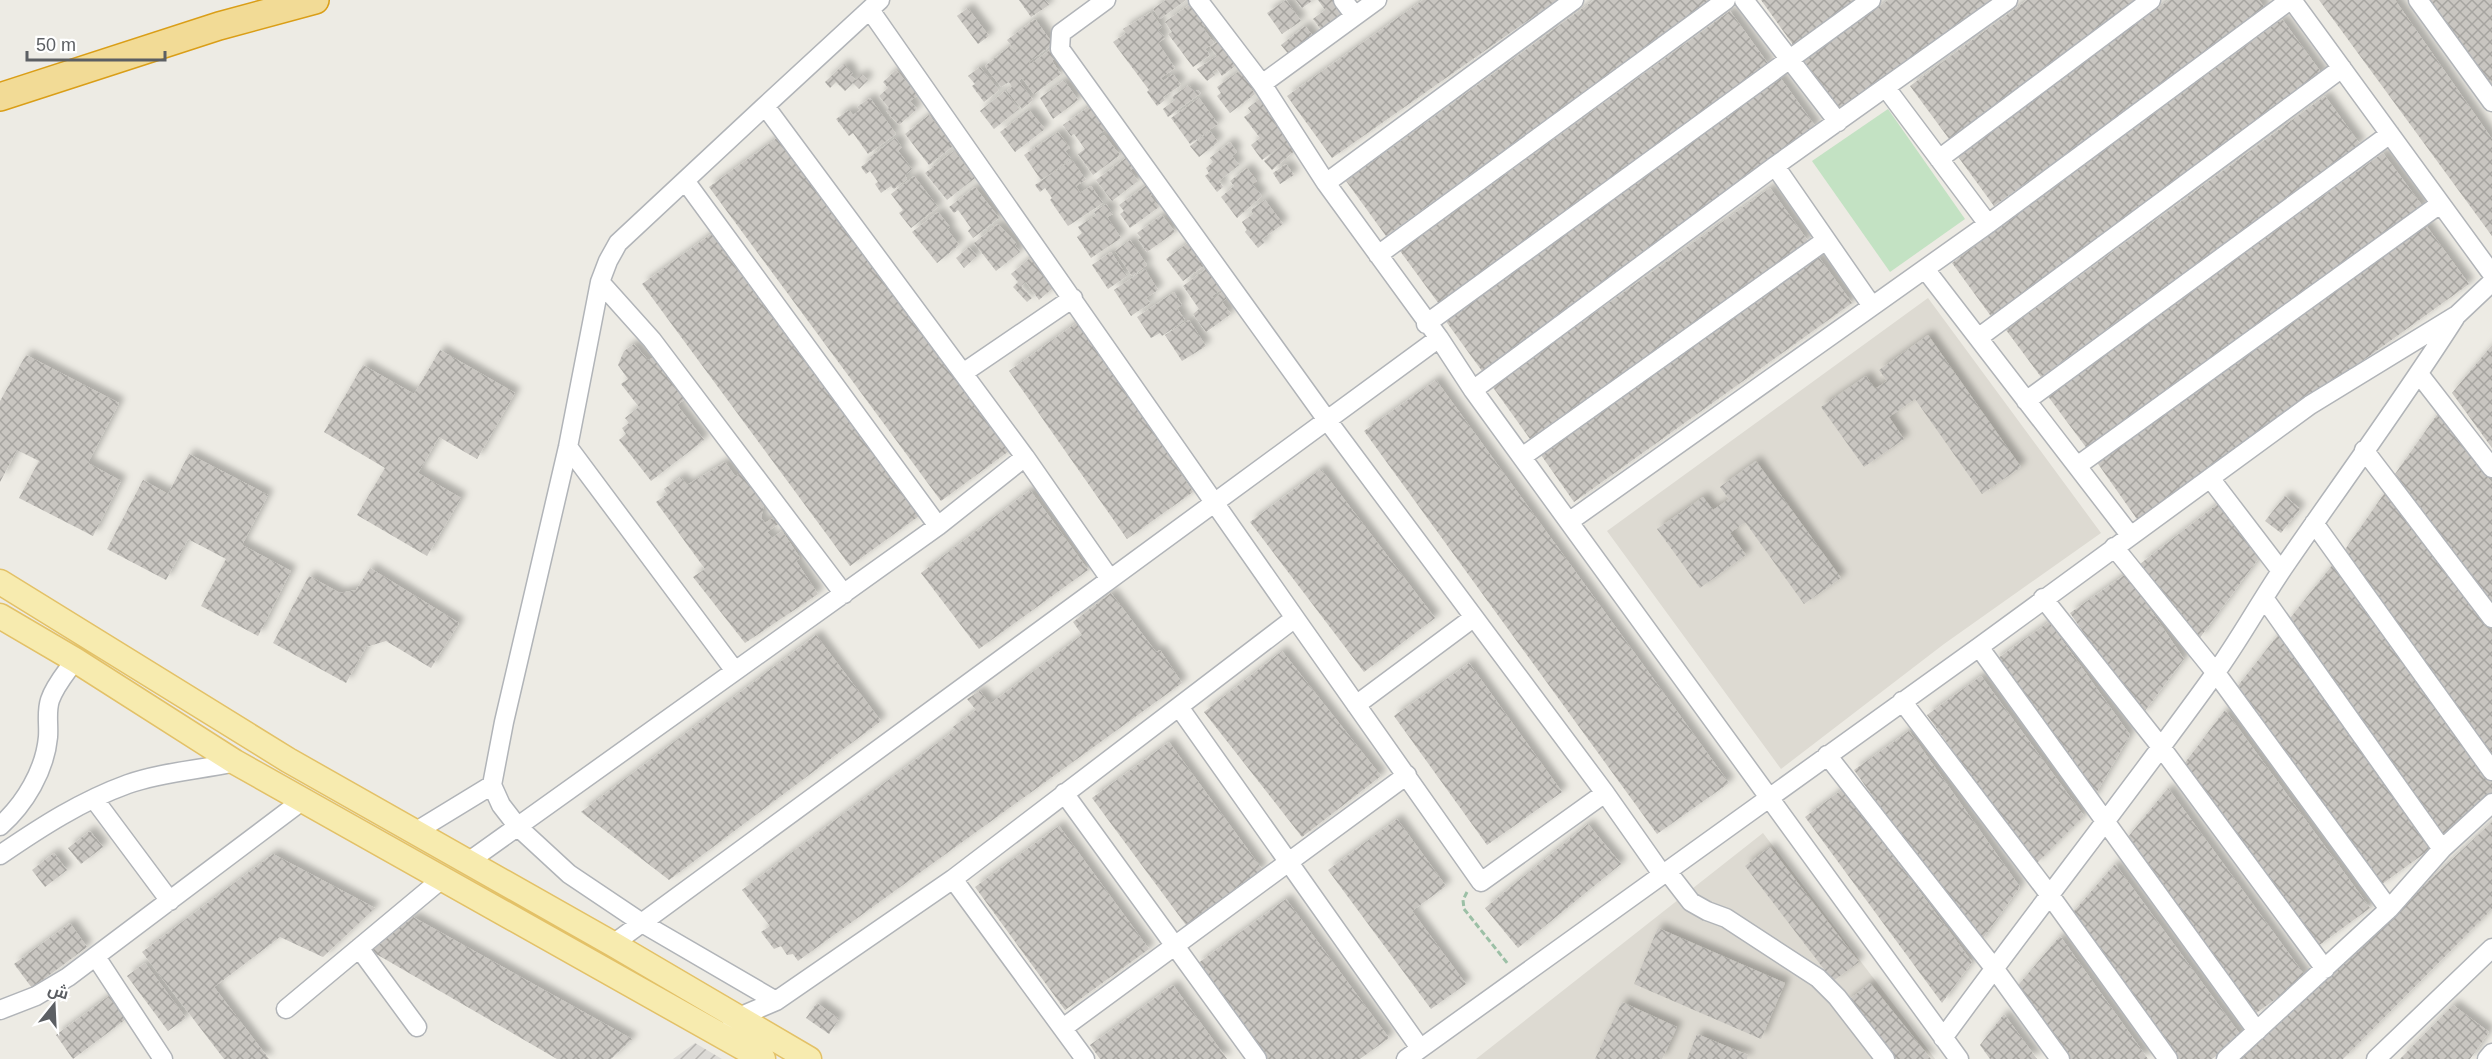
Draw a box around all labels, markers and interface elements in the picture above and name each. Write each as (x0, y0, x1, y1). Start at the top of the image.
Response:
scale bar (27, 24, 165, 62)
text: 50 m (36, 35, 76, 55)
north arrow (24, 975, 84, 1035)
text: ش (46, 980, 71, 1003)

